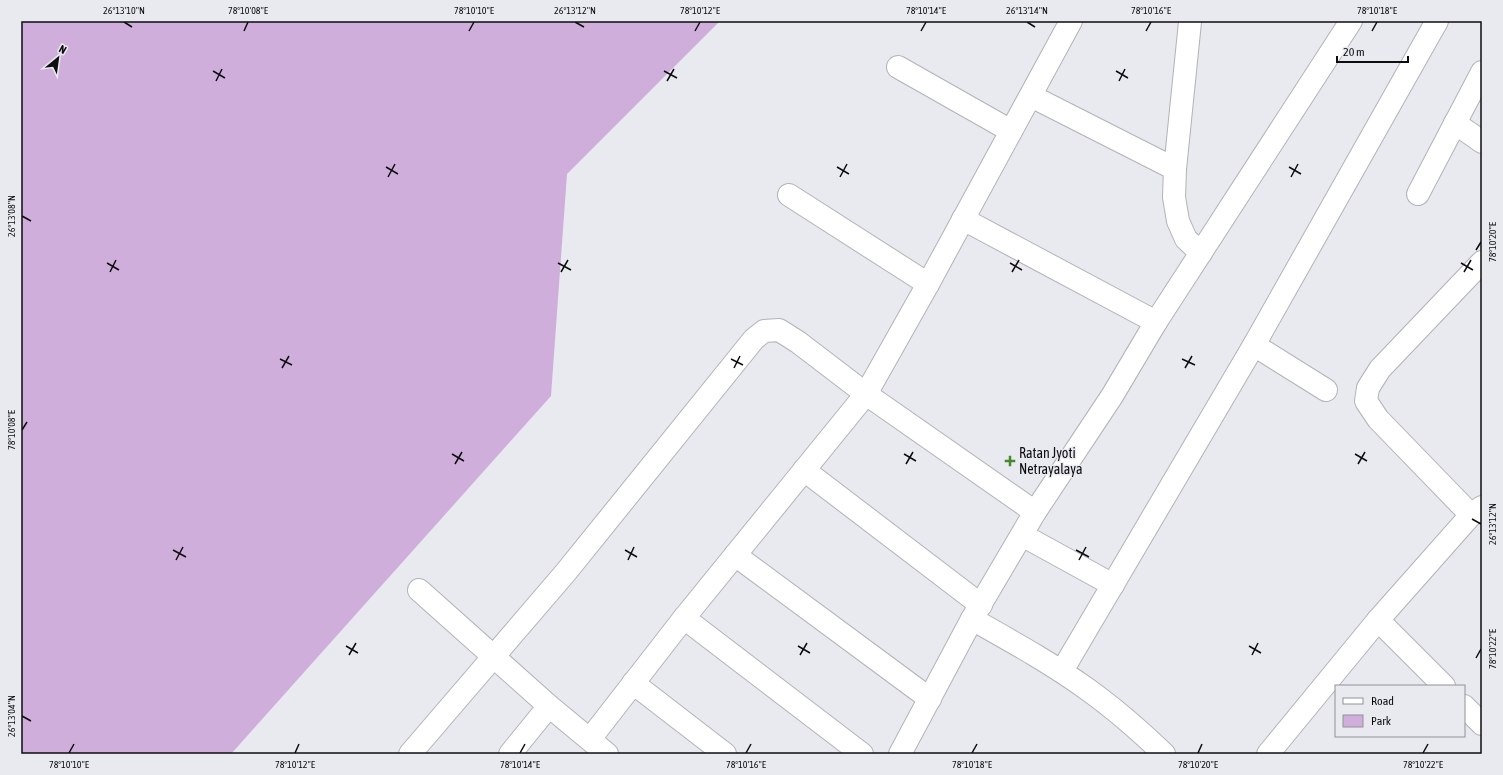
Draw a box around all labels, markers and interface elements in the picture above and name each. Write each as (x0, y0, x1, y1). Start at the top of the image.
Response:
text: 26°13'10"N (103, 5, 145, 16)
text: 78°10'08"E (228, 5, 269, 16)
text: 78°10'10"E (454, 5, 495, 16)
text: 26°13'12"N (554, 5, 596, 16)
text: 78°10'12"E (680, 5, 721, 16)
text: 78°10'14"E (906, 5, 947, 16)
text: 26°13'14"N (1006, 5, 1048, 16)
text: 78°10'16"E (1131, 5, 1172, 16)
text: 78°10'18"E (1357, 5, 1398, 16)
north arrow (38, 38, 78, 78)
scale bar (1337, 38, 1408, 64)
text: N (57, 42, 69, 56)
text: 20 m (1343, 45, 1365, 59)
text: 26°13'08"N (6, 195, 17, 237)
text: 78°10'20"E (1487, 221, 1498, 262)
text: 78°10'08"E (6, 409, 17, 450)
place label: Ratan Jyoti Netrayalaya (1019, 445, 1083, 477)
marker: Ratan Jyoti Netrayalaya (1004, 455, 1016, 467)
text: 26°13'12"N (1487, 503, 1498, 545)
text: 78°10'22"E (1487, 628, 1498, 669)
legend (1335, 685, 1465, 737)
text: Road (1371, 694, 1394, 708)
text: 26°13'04"N (6, 695, 17, 737)
text: Park (1371, 714, 1392, 728)
text: 78°10'10"E (49, 759, 90, 770)
text: 78°10'12"E (275, 759, 316, 770)
text: 78°10'14"E (500, 759, 541, 770)
text: 78°10'16"E (726, 759, 767, 770)
text: 78°10'18"E (952, 759, 993, 770)
text: 78°10'20"E (1178, 759, 1219, 770)
text: 78°10'22"E (1403, 759, 1444, 770)

